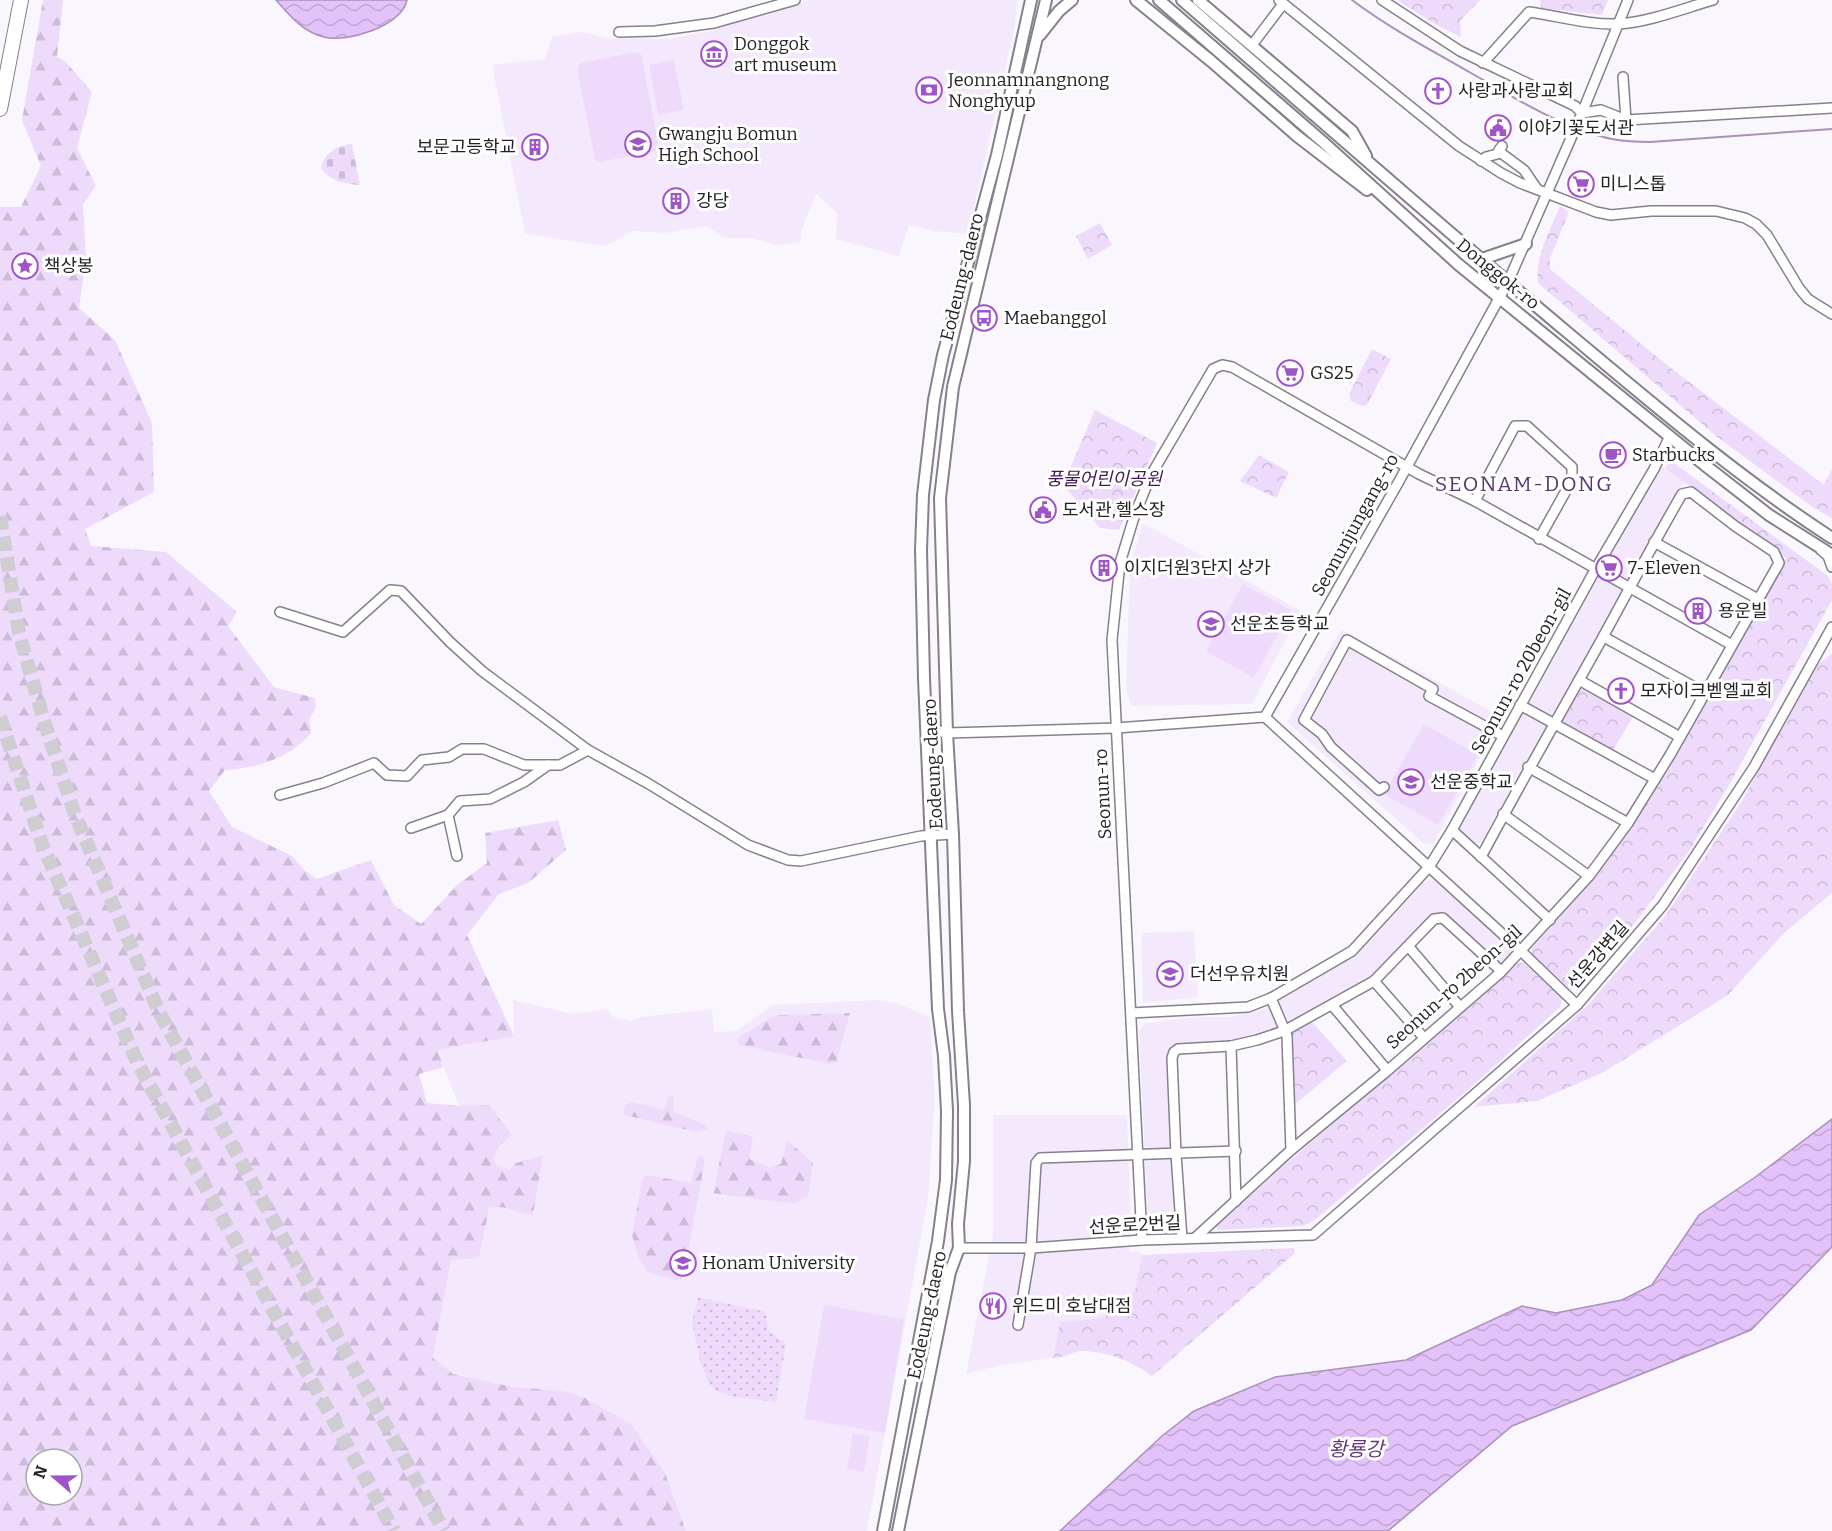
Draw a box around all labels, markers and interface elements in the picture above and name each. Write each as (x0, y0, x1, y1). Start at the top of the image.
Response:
place label: Donggok art museum (734, 33, 837, 76)
museum icon: Donggok art museum (699, 39, 729, 69)
place label: Jeonnamnangnong Nonghyup (947, 69, 1109, 112)
bank icon: Jeonnamnangnong Nonghyup (914, 75, 944, 105)
church icon: 사랑과사랑교회 (1423, 76, 1453, 106)
place label: 사랑과사랑교회 (1458, 80, 1574, 102)
public building icon: 이야기꽃도서관 (1483, 113, 1513, 143)
place label: 이야기꽃도서관 (1518, 117, 1634, 139)
place label: Gwangju Bomun High School (658, 123, 798, 166)
school or university icon: Gwangju Bomun High School (623, 129, 653, 159)
building icon: 보문고등학교 (520, 132, 550, 162)
place label: 보문고등학교 (417, 136, 516, 158)
supermarket icon: 미니스톱 (1566, 169, 1596, 199)
place label: 미니스톱 (1600, 173, 1666, 195)
building icon: 강당 (661, 186, 691, 216)
place label: 강당 (696, 190, 729, 212)
street label: Eodeung-daero (936, 211, 988, 343)
street label: Donggok-ro (1452, 234, 1544, 314)
place icon: 책상봉 (10, 251, 40, 281)
place label: 책상봉 (44, 255, 94, 277)
bus stop icon: Maebanggol (969, 303, 999, 333)
place label: Maebanggol (1004, 307, 1107, 329)
supermarket icon: GS25 (1275, 358, 1305, 388)
place label: GS25 (1310, 362, 1354, 384)
cafe icon: Starbucks (1598, 440, 1628, 470)
place label: Starbucks (1632, 444, 1715, 466)
street label: Seonunjungang-ro (1307, 450, 1403, 600)
park label: 풍물어린이공원 (1046, 468, 1163, 490)
district label: SEONAM-DONG (1435, 471, 1613, 497)
public building icon: 도서관,헬스장 (1028, 495, 1058, 525)
place label: 도서관,헬스장 (1062, 499, 1165, 521)
building icon: 이지더원3단지 상가 (1089, 553, 1119, 583)
supermarket icon: 7-Eleven (1594, 553, 1624, 583)
place label: 이지더원3단지 상가 (1124, 557, 1271, 579)
place label: 7-Eleven (1628, 557, 1701, 579)
street label: Seonun-ro 20beon-gil (1466, 584, 1576, 758)
building icon: 용운빌 (1683, 596, 1713, 626)
place label: 용운빌 (1718, 600, 1768, 622)
school or university icon: 선운초등학교 (1196, 609, 1226, 639)
place label: 선운초등학교 (1230, 613, 1329, 635)
church icon: 모자이크벧엘교회 (1606, 676, 1636, 706)
place label: 모자이크벧엘교회 (1640, 680, 1772, 702)
street label: Eodeung-daero (919, 698, 947, 830)
street label: Seonun-ro (1090, 748, 1116, 840)
school or university icon: 선운중학교 (1396, 767, 1426, 797)
place label: 선운중학교 (1430, 771, 1513, 793)
street label: 선운강변길 (1563, 917, 1633, 993)
street label: Seonun-ro 2beon-gil (1382, 920, 1526, 1054)
school or university icon: 더선우유치원 (1155, 959, 1185, 989)
place label: 더선우유치원 (1190, 963, 1289, 985)
street label: 선운로2번길 (1088, 1212, 1182, 1238)
school or university icon: Honam University (668, 1248, 698, 1278)
street label: Eodeung-daero (903, 1249, 951, 1381)
place label: Honam University (702, 1252, 855, 1274)
restaurant icon: 위드미 호남대점 (978, 1291, 1008, 1321)
place label: 위드미 호남대점 (1012, 1295, 1132, 1317)
water label: 황룡강 (1328, 1437, 1386, 1461)
north arrow (24, 1447, 84, 1507)
text: N (29, 1463, 51, 1481)

